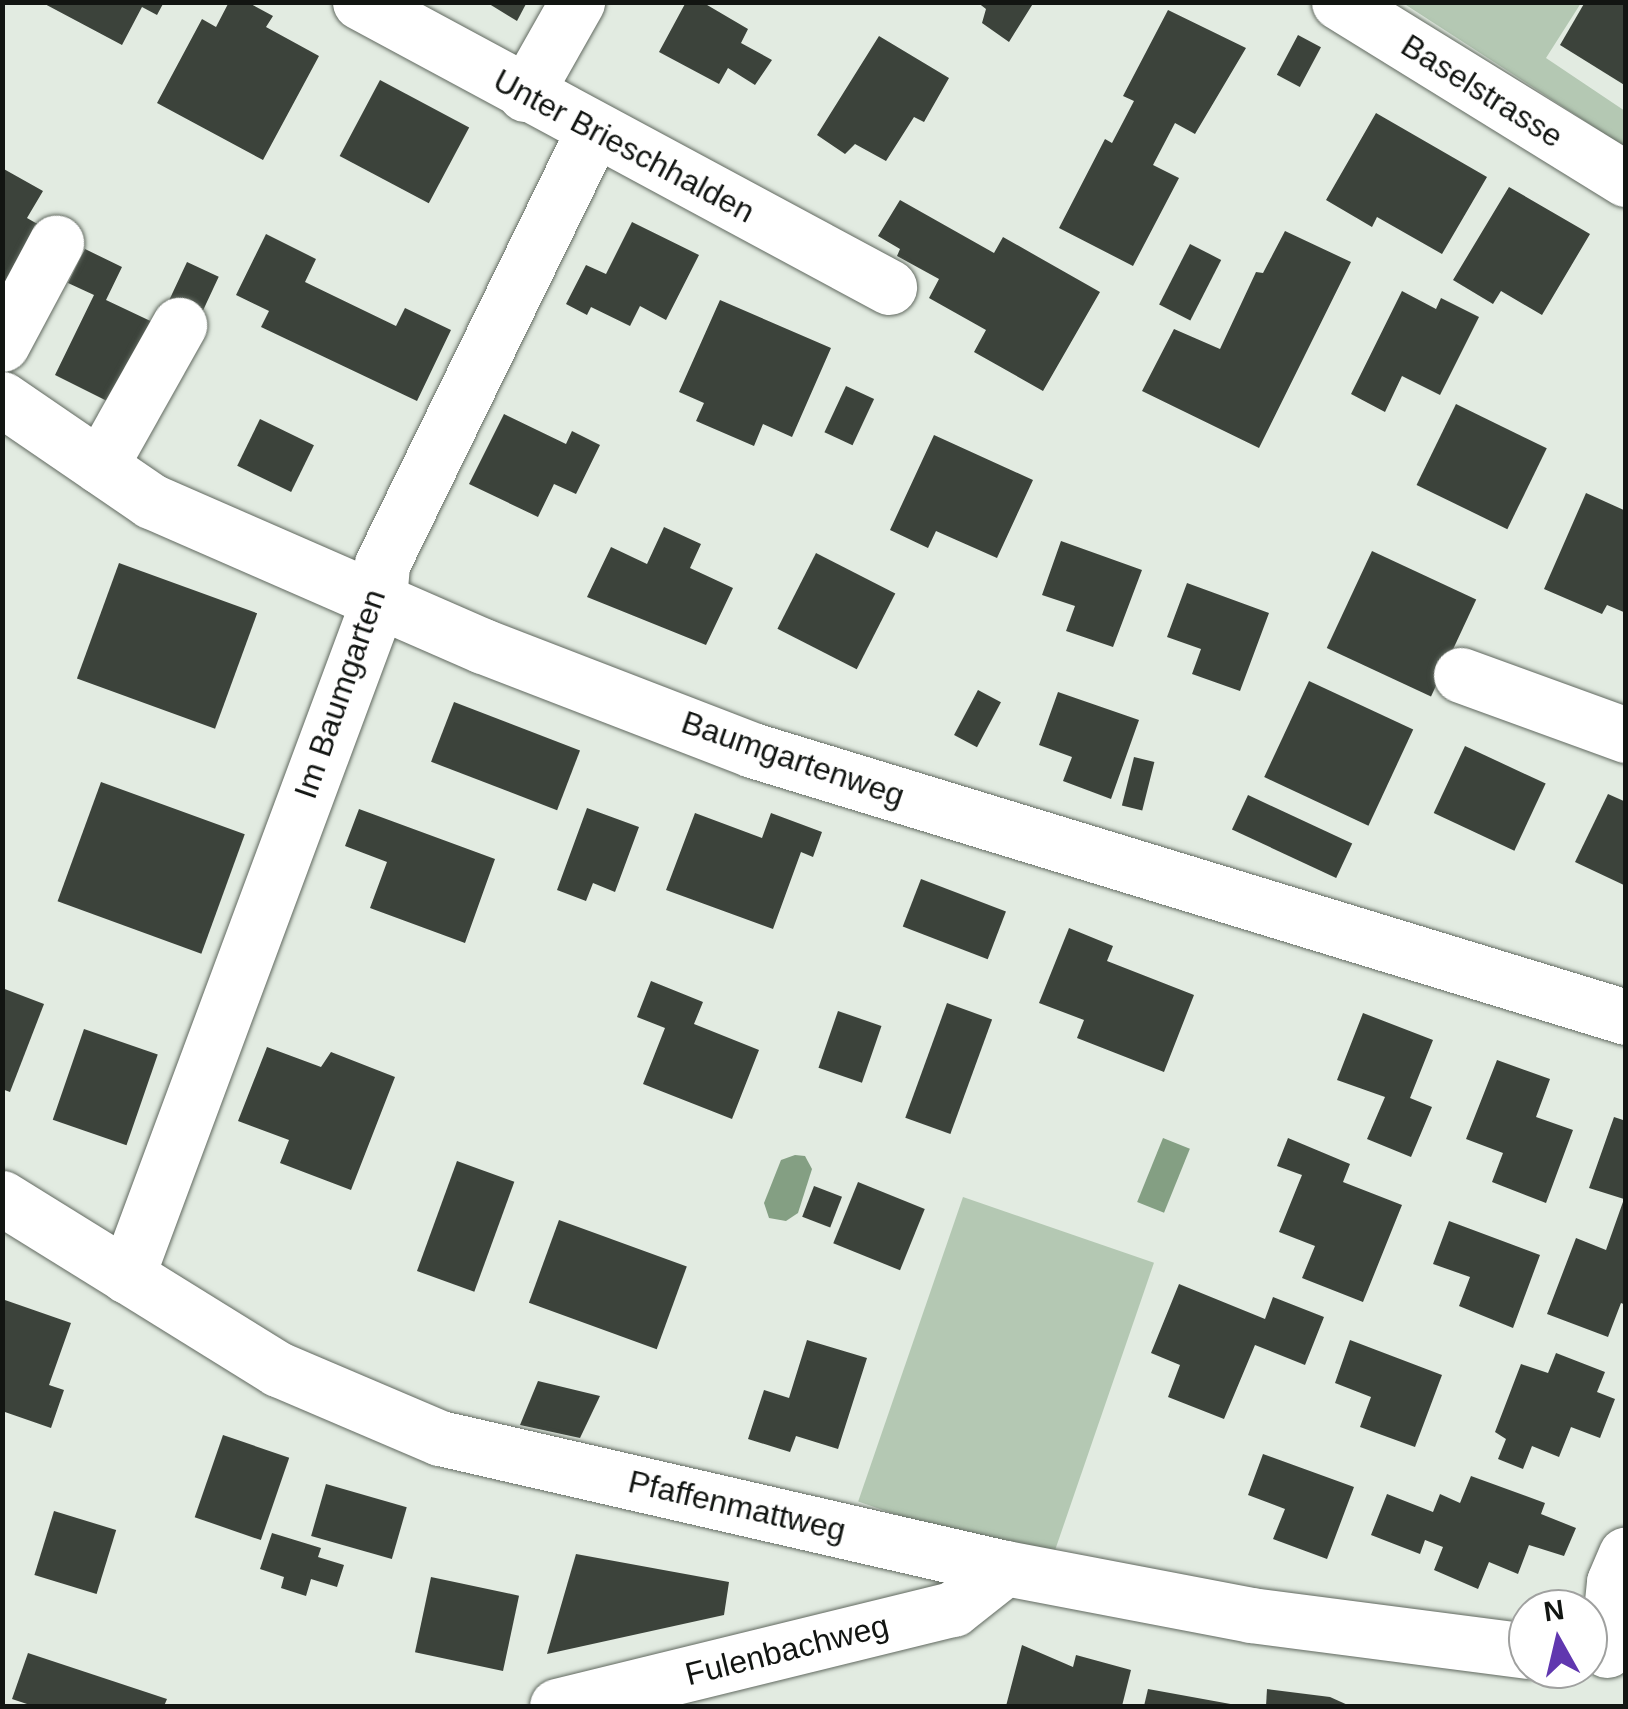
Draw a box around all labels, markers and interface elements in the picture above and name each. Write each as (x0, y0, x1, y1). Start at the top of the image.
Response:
street label: Baselstrasse (1394, 26, 1570, 156)
street label: Unter Brieschhalden (487, 61, 761, 231)
street label: Im Baumgarten (286, 584, 394, 804)
street label: Baumgartenweg (677, 703, 909, 815)
street label: Pfaffenmattweg (625, 1462, 849, 1550)
north arrow (1508, 1589, 1608, 1689)
text: N (1542, 1594, 1566, 1628)
street label: Fulenbachweg (681, 1606, 893, 1694)

